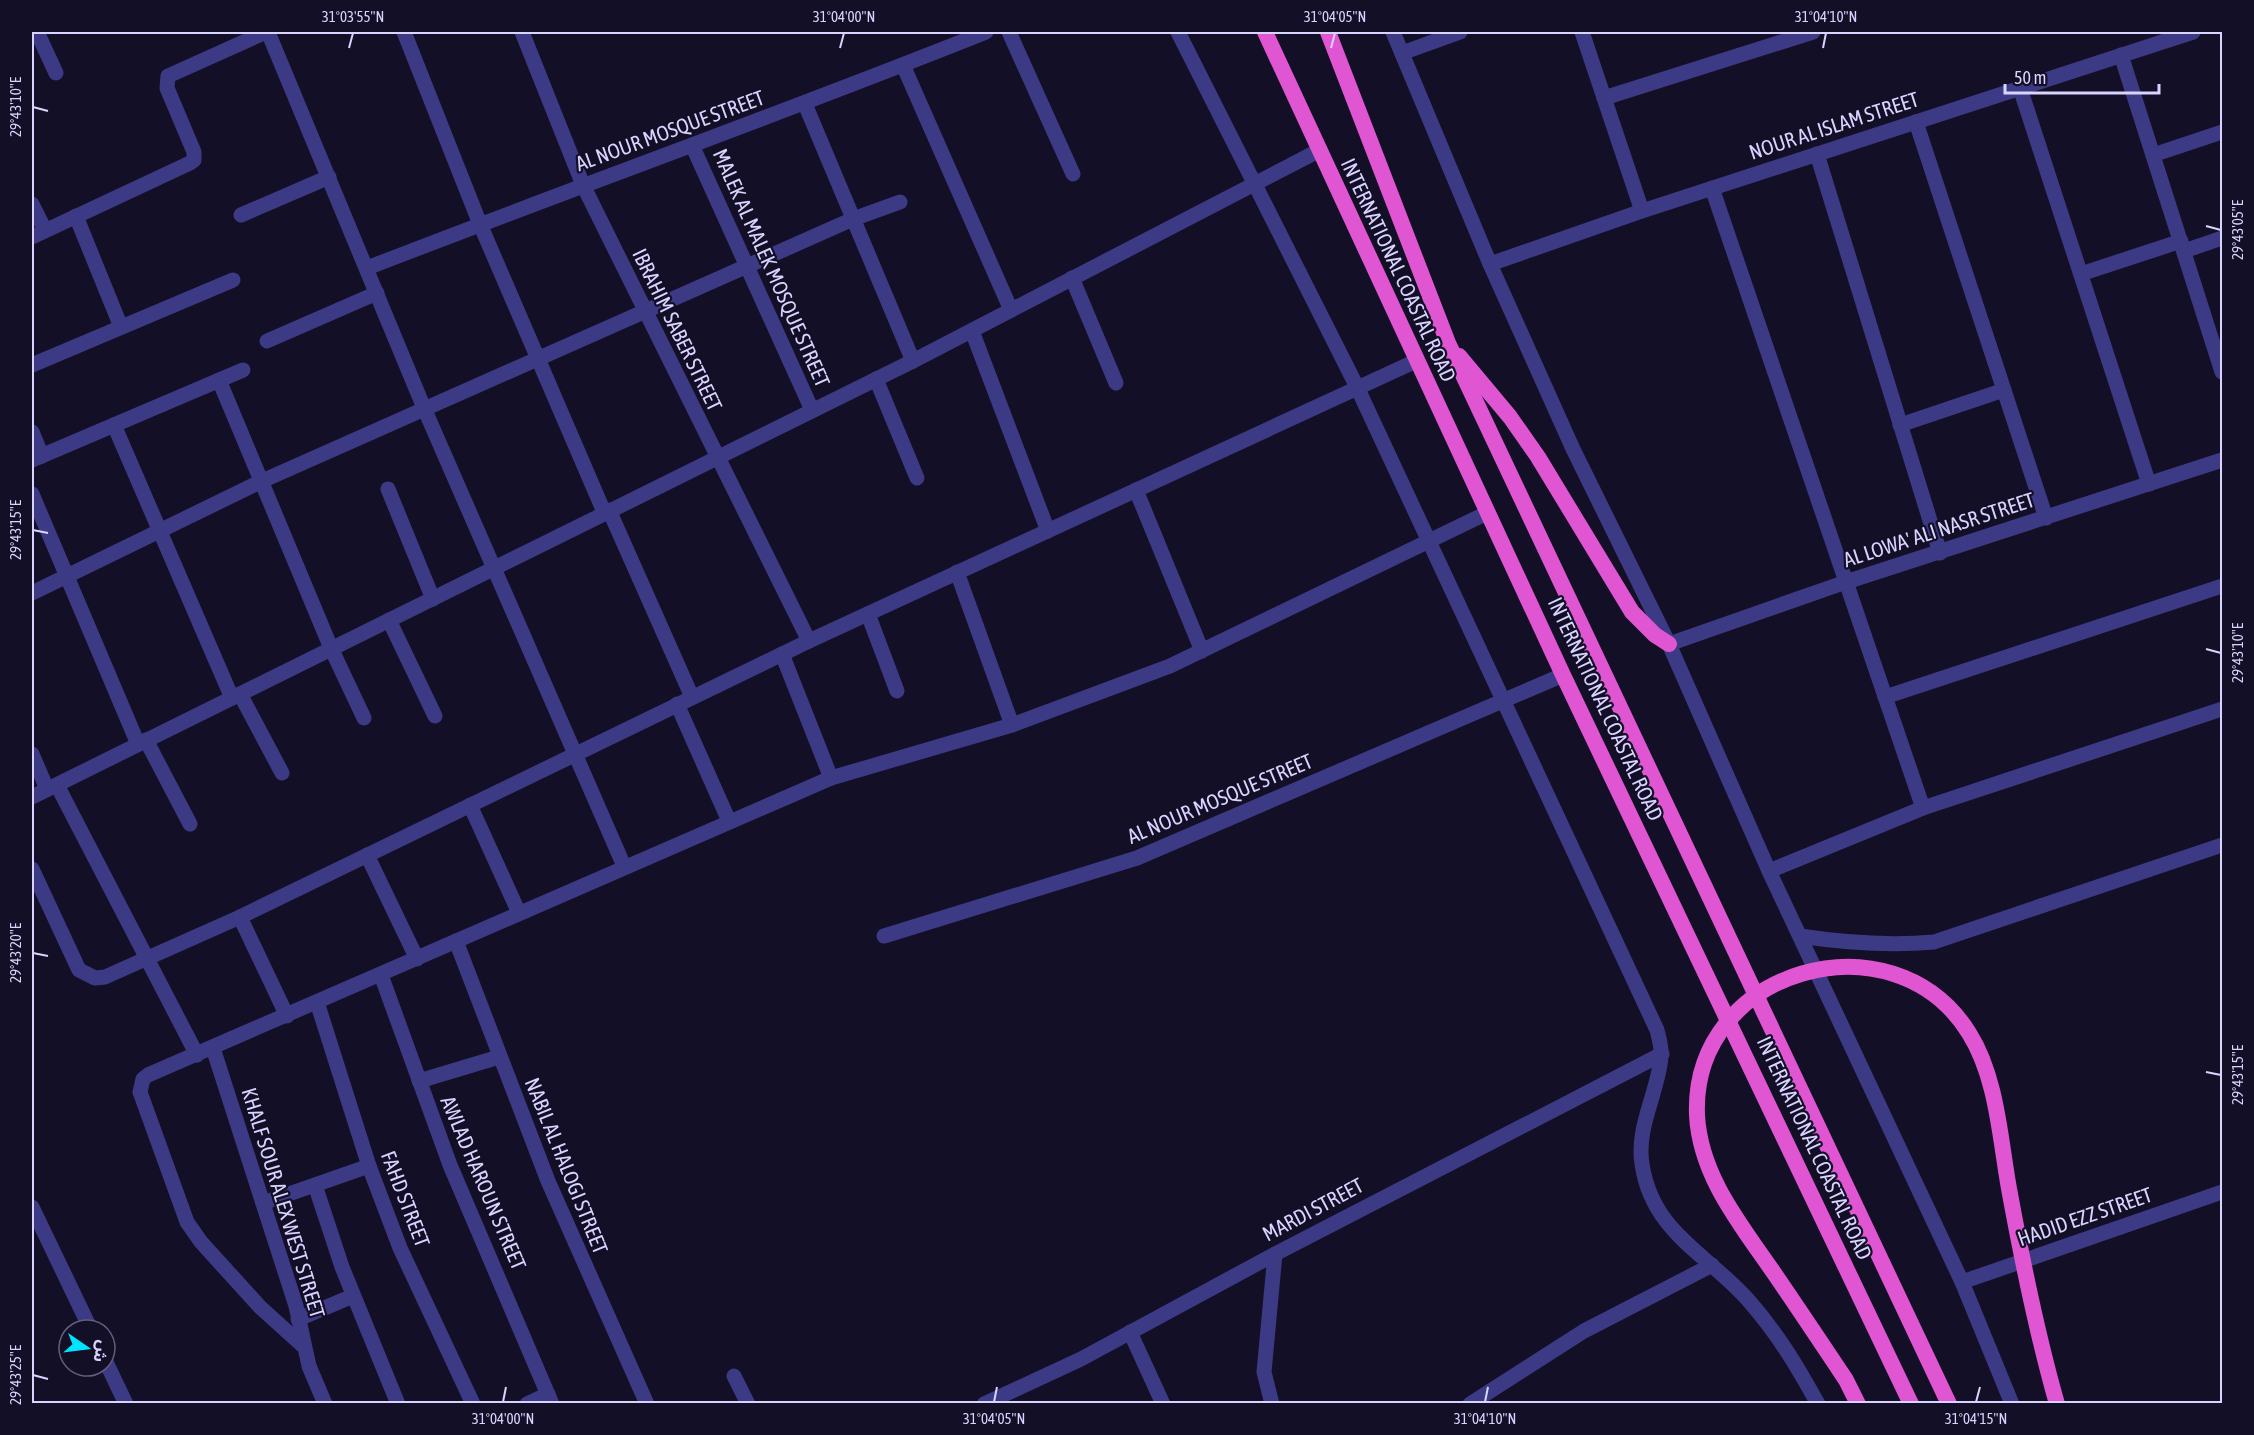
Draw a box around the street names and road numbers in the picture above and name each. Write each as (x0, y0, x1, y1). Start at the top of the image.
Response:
street label: AL NOUR MOSQUE STREET (572, 85, 767, 175)
street label: NOUR AL ISLAM STREET (1746, 86, 1922, 164)
street label: MALEK AL MALEK MOSQUE STREET (709, 145, 835, 390)
street label: INTERNATIONAL COASTAL ROAD (1337, 154, 1461, 385)
street label: IBRAHIM SABER STREET (628, 244, 728, 415)
street label: AL LOWA' ALI NASR STREET (1840, 487, 2037, 571)
street label: INTERNATIONAL COASTAL ROAD (1544, 593, 1668, 824)
street label: AL NOUR MOSQUE STREET (1123, 748, 1316, 848)
street label: INTERNATIONAL COASTAL ROAD (1753, 1032, 1877, 1263)
street label: NABIL AL HALOGI STREET (521, 1074, 613, 1257)
street label: KHALF SOUR ALEX WEST STREET (237, 1085, 330, 1321)
street label: AWLAD HAROUN STREET (436, 1092, 531, 1273)
street label: FAHD STREET (377, 1147, 435, 1250)
street label: MARDI STREET (1258, 1173, 1367, 1246)
street label: HADID EZZ STREET (2014, 1182, 2155, 1250)

